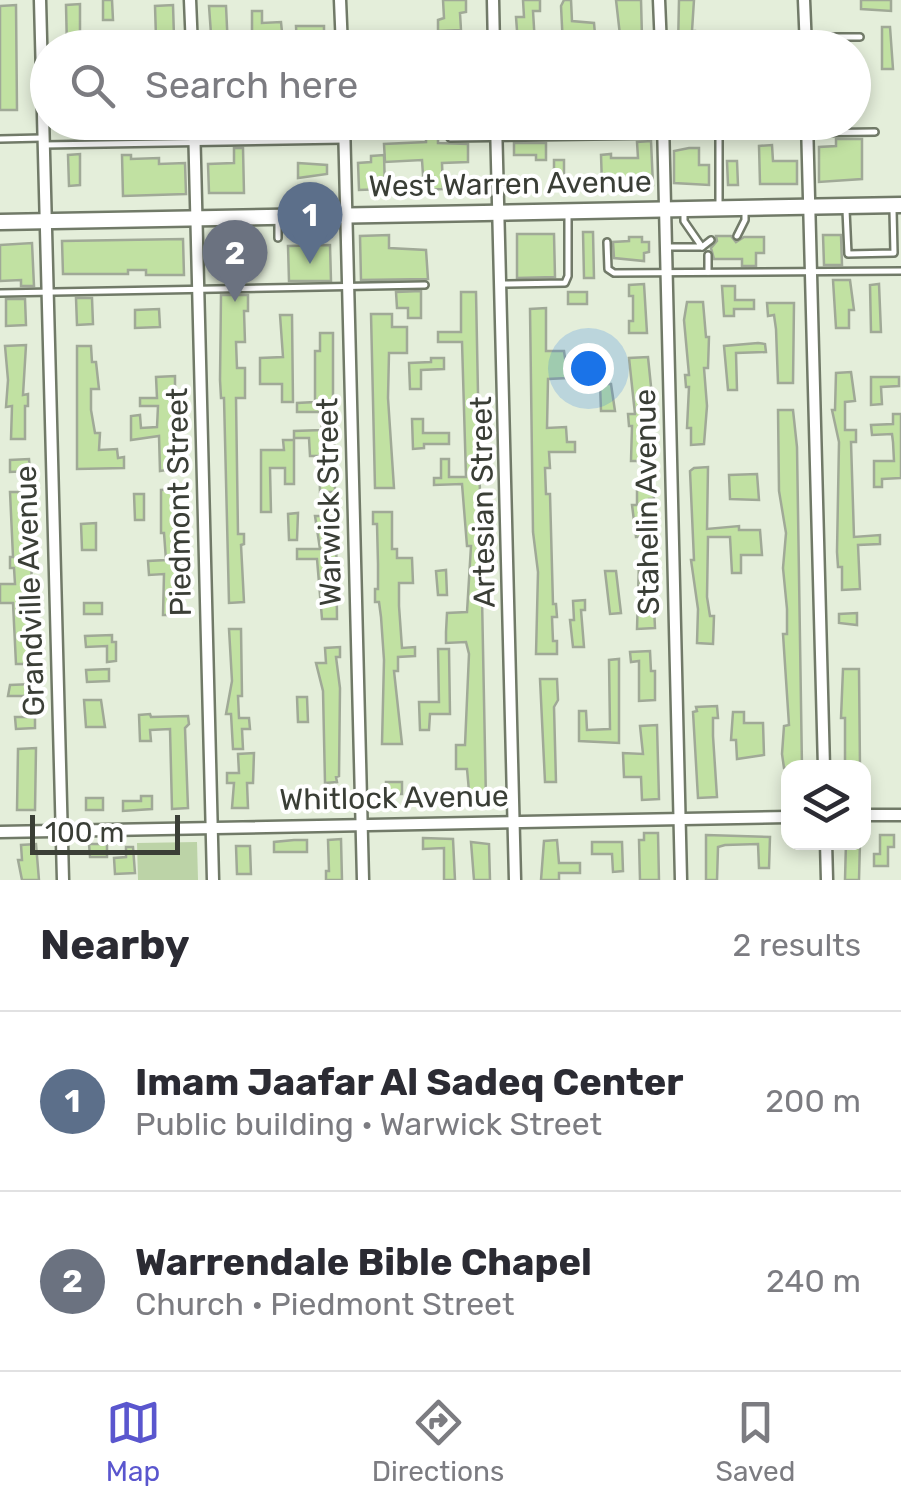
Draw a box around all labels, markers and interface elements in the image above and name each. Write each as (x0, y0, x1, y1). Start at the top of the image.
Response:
search box (30, 30, 871, 140)
icon: search (65, 58, 120, 113)
text: Search here (145, 62, 358, 108)
street label: West Warren Avenue (368, 164, 652, 204)
pin: 1 (278, 182, 342, 264)
pin: 2 (202, 220, 268, 302)
your location (563, 343, 614, 394)
street label: Piedmont Street (159, 387, 199, 617)
street label: Stahelin Avenue (627, 389, 667, 615)
street label: Artesian Street (463, 396, 503, 608)
street label: Warwick Street (309, 397, 349, 607)
street label: Grandville Avenue (8, 465, 52, 717)
map controls (781, 760, 871, 850)
button: layers (781, 760, 871, 850)
street label: Whitlock Avenue (279, 778, 509, 818)
scale bar (30, 810, 180, 854)
text: 100 m (45, 816, 124, 849)
text: Nearby (40, 920, 190, 970)
text: 2 results (732, 926, 861, 964)
text: Imam Jaafar Al Sadeq Center (135, 1059, 684, 1105)
text: 1 (65, 1082, 80, 1120)
text: 200 m (765, 1082, 861, 1120)
text: Public building · Warwick Street (135, 1105, 602, 1143)
text: Warrendale Bible Chapel (135, 1239, 592, 1285)
text: 2 (62, 1262, 83, 1300)
text: 240 m (766, 1262, 861, 1300)
text: Church · Piedmont Street (135, 1285, 514, 1323)
tab: Map (106, 1395, 161, 1488)
tab: Directions (372, 1395, 504, 1488)
tab: Saved (715, 1395, 795, 1488)

